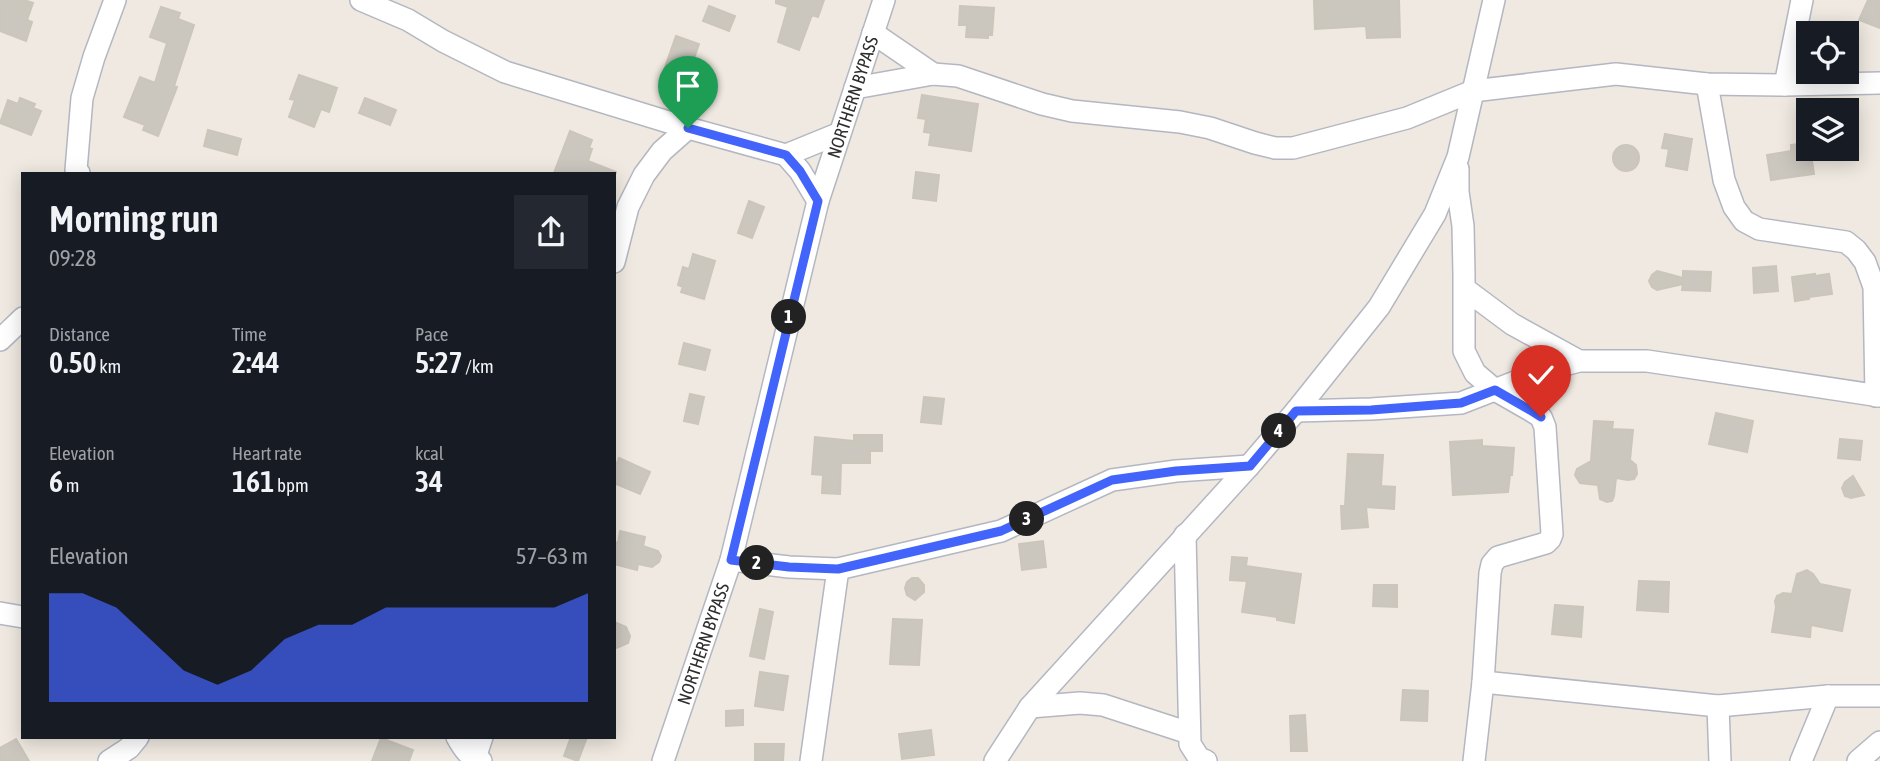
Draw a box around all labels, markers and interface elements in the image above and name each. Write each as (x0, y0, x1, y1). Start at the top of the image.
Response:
map controls (1796, 21, 1859, 161)
button: locate (1796, 21, 1859, 84)
street label: NORTHERN BYPASS (822, 33, 882, 161)
pin (658, 56, 718, 128)
icon: arrive (669, 67, 707, 105)
button: layers (1796, 98, 1859, 161)
button: share (514, 195, 588, 269)
text: Morning run (49, 197, 219, 240)
text: 09:28 (49, 245, 96, 271)
pin: 1 (772, 300, 806, 334)
text: 1 (784, 305, 793, 327)
text: Distance (49, 323, 110, 345)
text: Time (232, 323, 267, 345)
text: Pace (415, 323, 448, 345)
text: 0.50 (49, 345, 97, 379)
text: 2:44 (232, 345, 280, 379)
text: 5:27 (415, 345, 463, 379)
pin (1511, 345, 1571, 417)
text: km (97, 355, 121, 377)
text: /km (463, 355, 494, 377)
icon: check (1522, 356, 1560, 394)
pin: 4 (1262, 414, 1296, 448)
text: 4 (1274, 419, 1283, 441)
text: Elevation (49, 442, 115, 464)
text: Heart rate (232, 442, 302, 464)
text: kcal (415, 442, 444, 464)
text: 6 (49, 464, 63, 498)
text: 161 (232, 464, 274, 498)
text: 34 (415, 464, 443, 498)
text: m (63, 474, 79, 496)
text: bpm (274, 474, 309, 496)
pin: 3 (1010, 502, 1044, 536)
text: 3 (1022, 507, 1031, 529)
text: Elevation (49, 543, 129, 569)
text: 57–63 m (516, 543, 588, 569)
pin: 2 (740, 546, 774, 580)
text: 2 (752, 551, 761, 573)
street label: NORTHERN BYPASS (672, 580, 733, 707)

